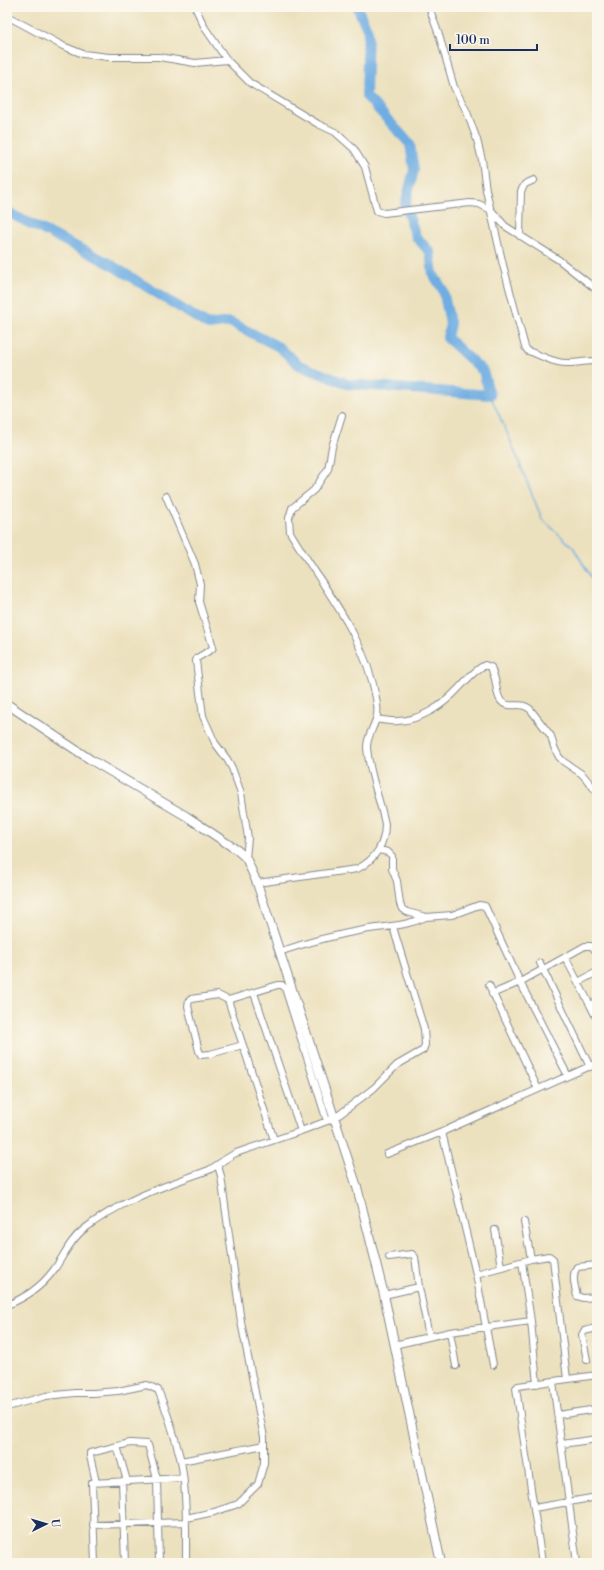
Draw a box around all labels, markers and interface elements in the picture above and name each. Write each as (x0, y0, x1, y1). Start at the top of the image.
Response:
scale bar (450, 26, 537, 52)
text: 100 m (456, 33, 490, 48)
north arrow (26, 1504, 66, 1544)
text: U (48, 1518, 62, 1529)

